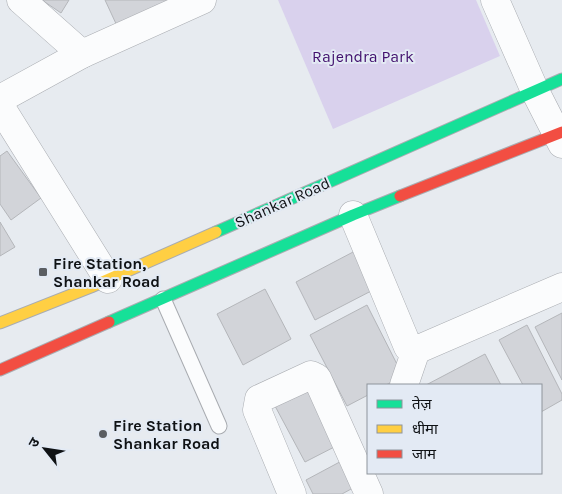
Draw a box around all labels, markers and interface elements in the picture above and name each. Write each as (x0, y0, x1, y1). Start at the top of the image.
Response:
park label: Rajendra Park (312, 47, 414, 66)
street label: Shankar Road (232, 173, 333, 232)
place label: Fire Station, Shankar Road (53, 254, 160, 291)
marker: Fire Station, Shankar Road (37, 266, 49, 278)
legend (367, 384, 542, 474)
text: तेज़ (412, 395, 433, 413)
place label: Fire Station Shankar Road (113, 416, 220, 453)
text: धीमा (412, 420, 439, 438)
north arrow (20, 424, 70, 474)
marker: Fire Station Shankar Road (97, 428, 109, 440)
text: उ (25, 434, 44, 451)
text: जाम (412, 445, 437, 463)

